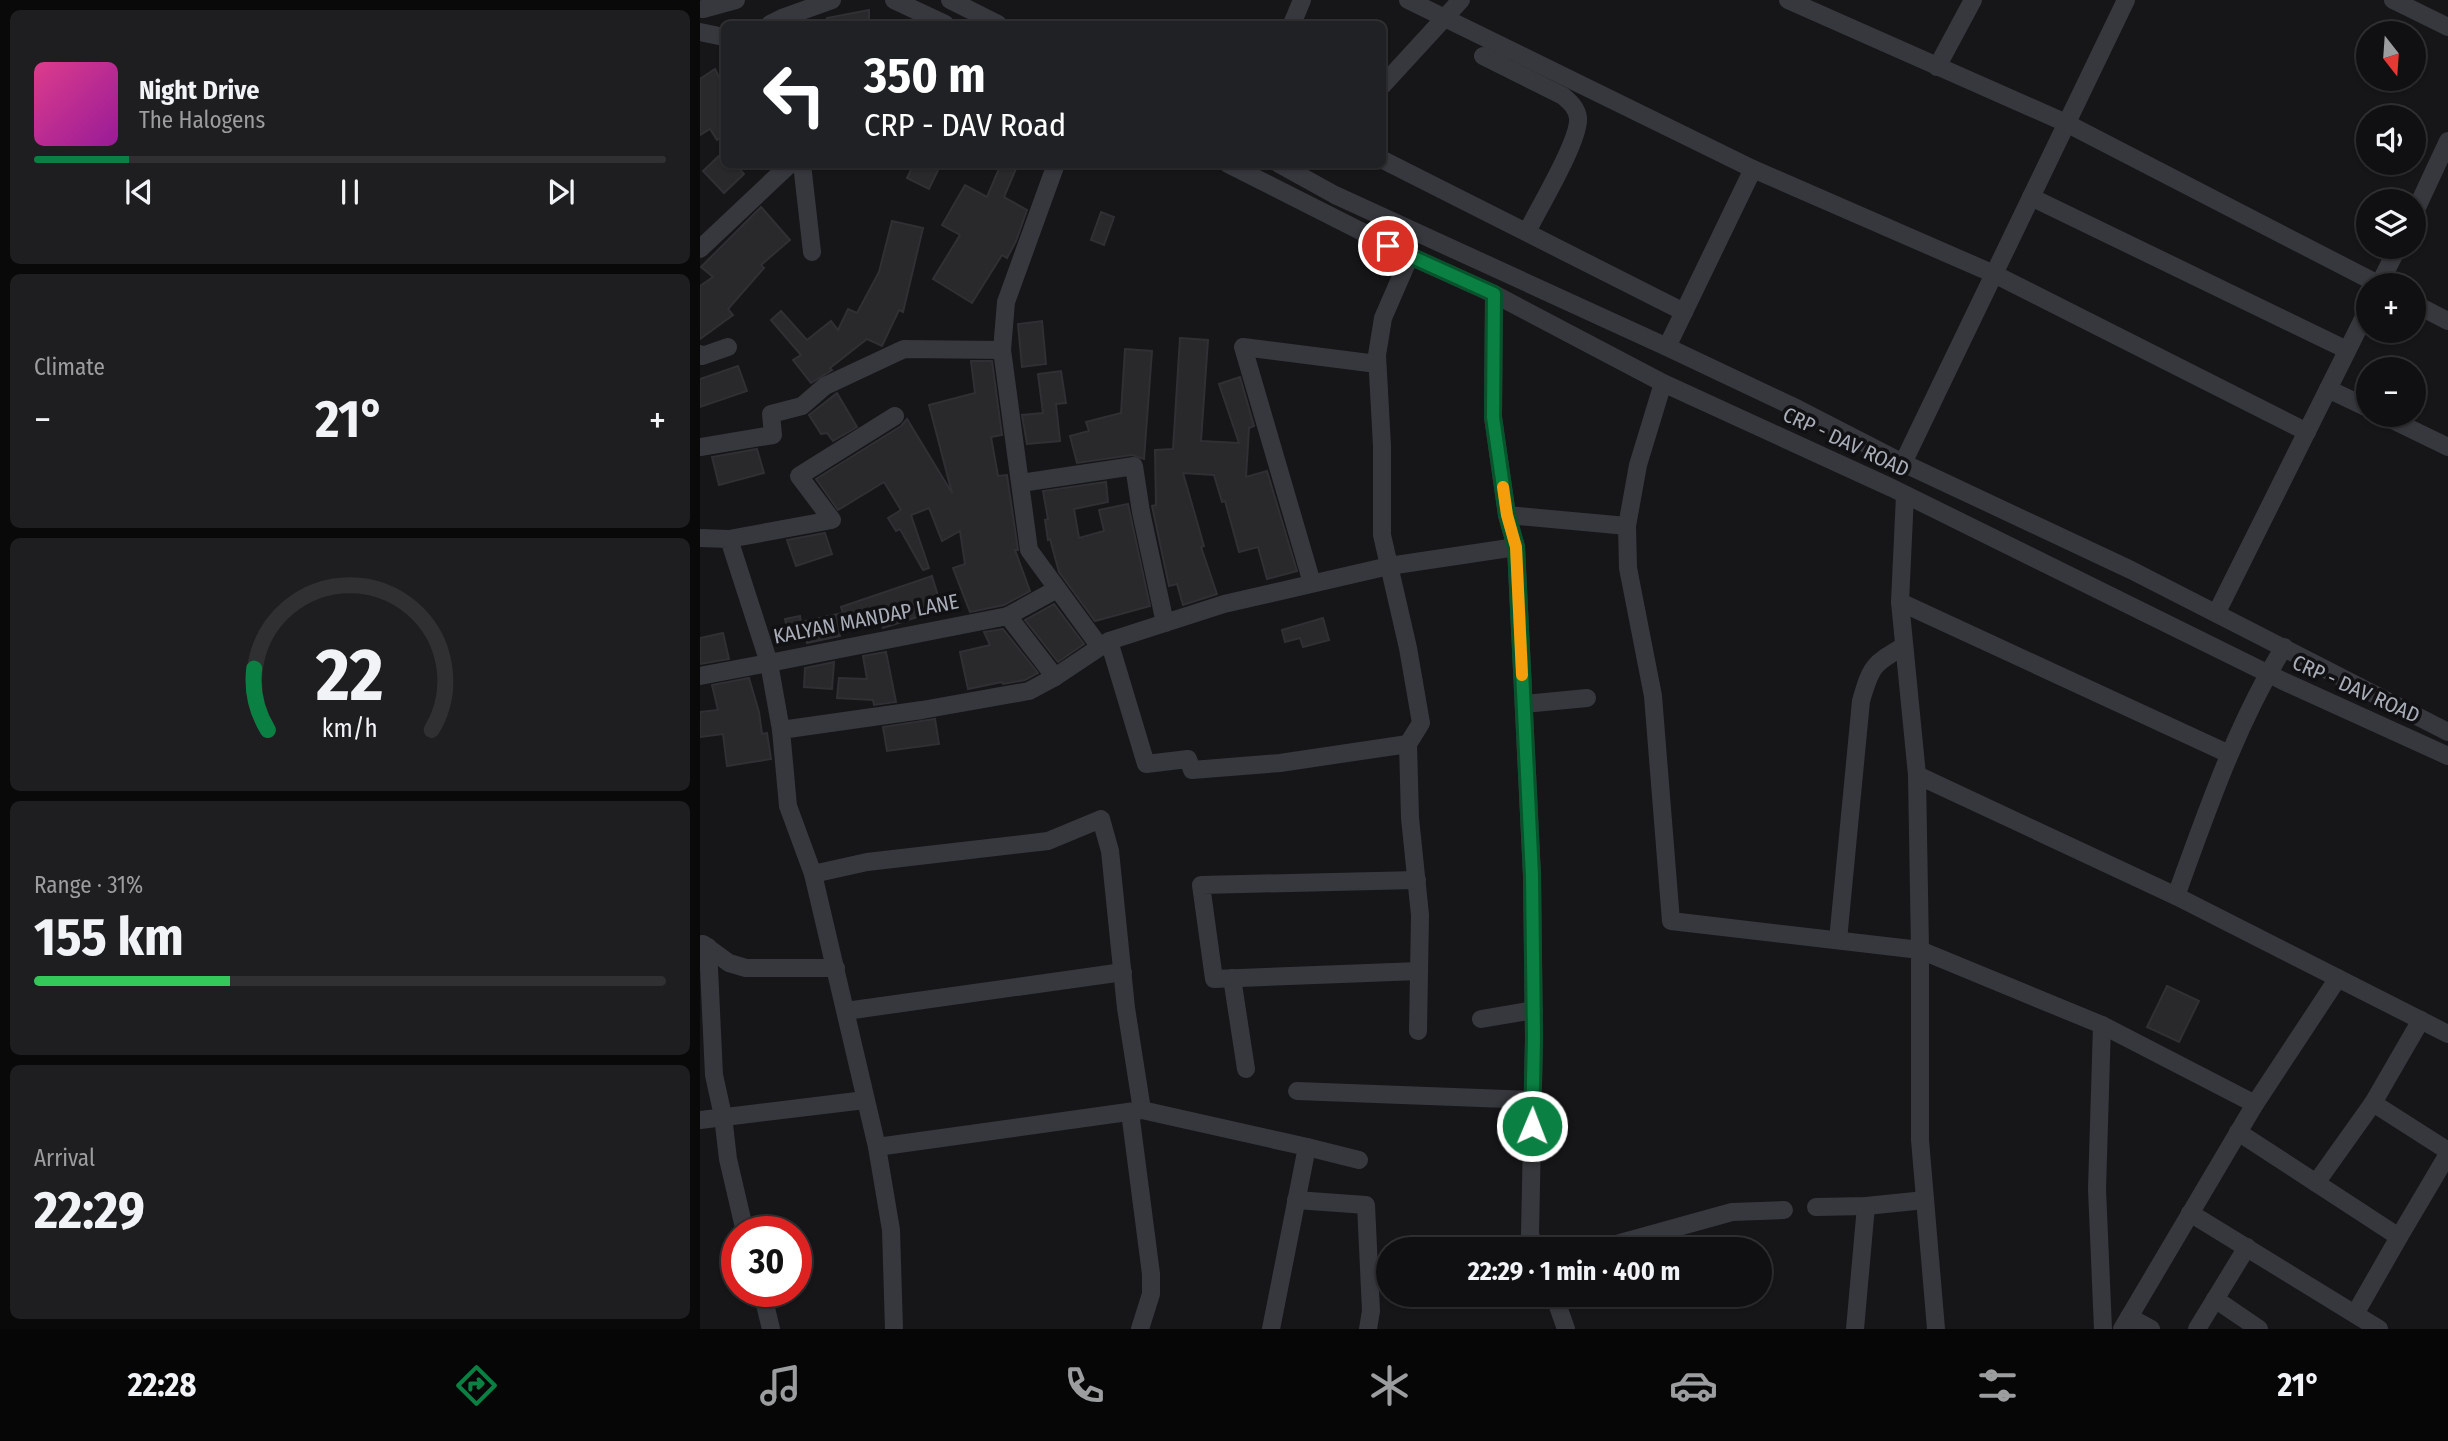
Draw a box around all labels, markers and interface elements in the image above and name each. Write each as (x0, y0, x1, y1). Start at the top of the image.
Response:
north arrow (2356, 21, 2426, 91)
map controls (2356, 21, 2426, 427)
text: 350 m (864, 46, 986, 105)
icon: left (749, 49, 840, 140)
text: Night Drive (139, 75, 259, 106)
button: sound (2356, 105, 2426, 175)
text: The Halogens (139, 106, 265, 134)
text: CRP - DAV Road (864, 106, 1066, 144)
icon: previous (120, 173, 158, 211)
icon: pause (331, 173, 369, 211)
icon: next (542, 173, 580, 211)
button: layers (2356, 189, 2426, 259)
pin (1358, 216, 1418, 276)
icon: arrive (1369, 227, 1407, 265)
button: + (2356, 273, 2426, 343)
text: Climate (34, 353, 105, 381)
button: − (2356, 357, 2426, 427)
text: 21° (315, 388, 385, 451)
text: − (34, 397, 51, 443)
text: + (649, 397, 666, 443)
street label: CRP - DAV ROAD (1779, 401, 1913, 483)
street label: KALYAN MANDAP LANE (771, 588, 961, 650)
text: 22 (315, 633, 384, 720)
street label: CRP - DAV ROAD (2288, 649, 2424, 729)
text: km/h (322, 714, 378, 744)
text: Range · 31% (34, 871, 143, 899)
text: 155 km (34, 906, 184, 969)
position arrow (1495, 1089, 1569, 1163)
text: Arrival (34, 1144, 95, 1172)
text: 22:29 (34, 1179, 145, 1242)
speed limit sign: 30 (721, 1216, 812, 1307)
text: 22:29 · 1 min · 400 m (1468, 1256, 1680, 1287)
icon: directions (452, 1361, 501, 1410)
icon: music (756, 1361, 805, 1410)
icon: phone (1060, 1361, 1109, 1410)
icon: climate (1365, 1361, 1414, 1410)
icon: car (1669, 1361, 1718, 1410)
icon: filters (1973, 1361, 2022, 1410)
text: 22:28 (128, 1366, 196, 1404)
text: 21° (2278, 1366, 2320, 1404)

